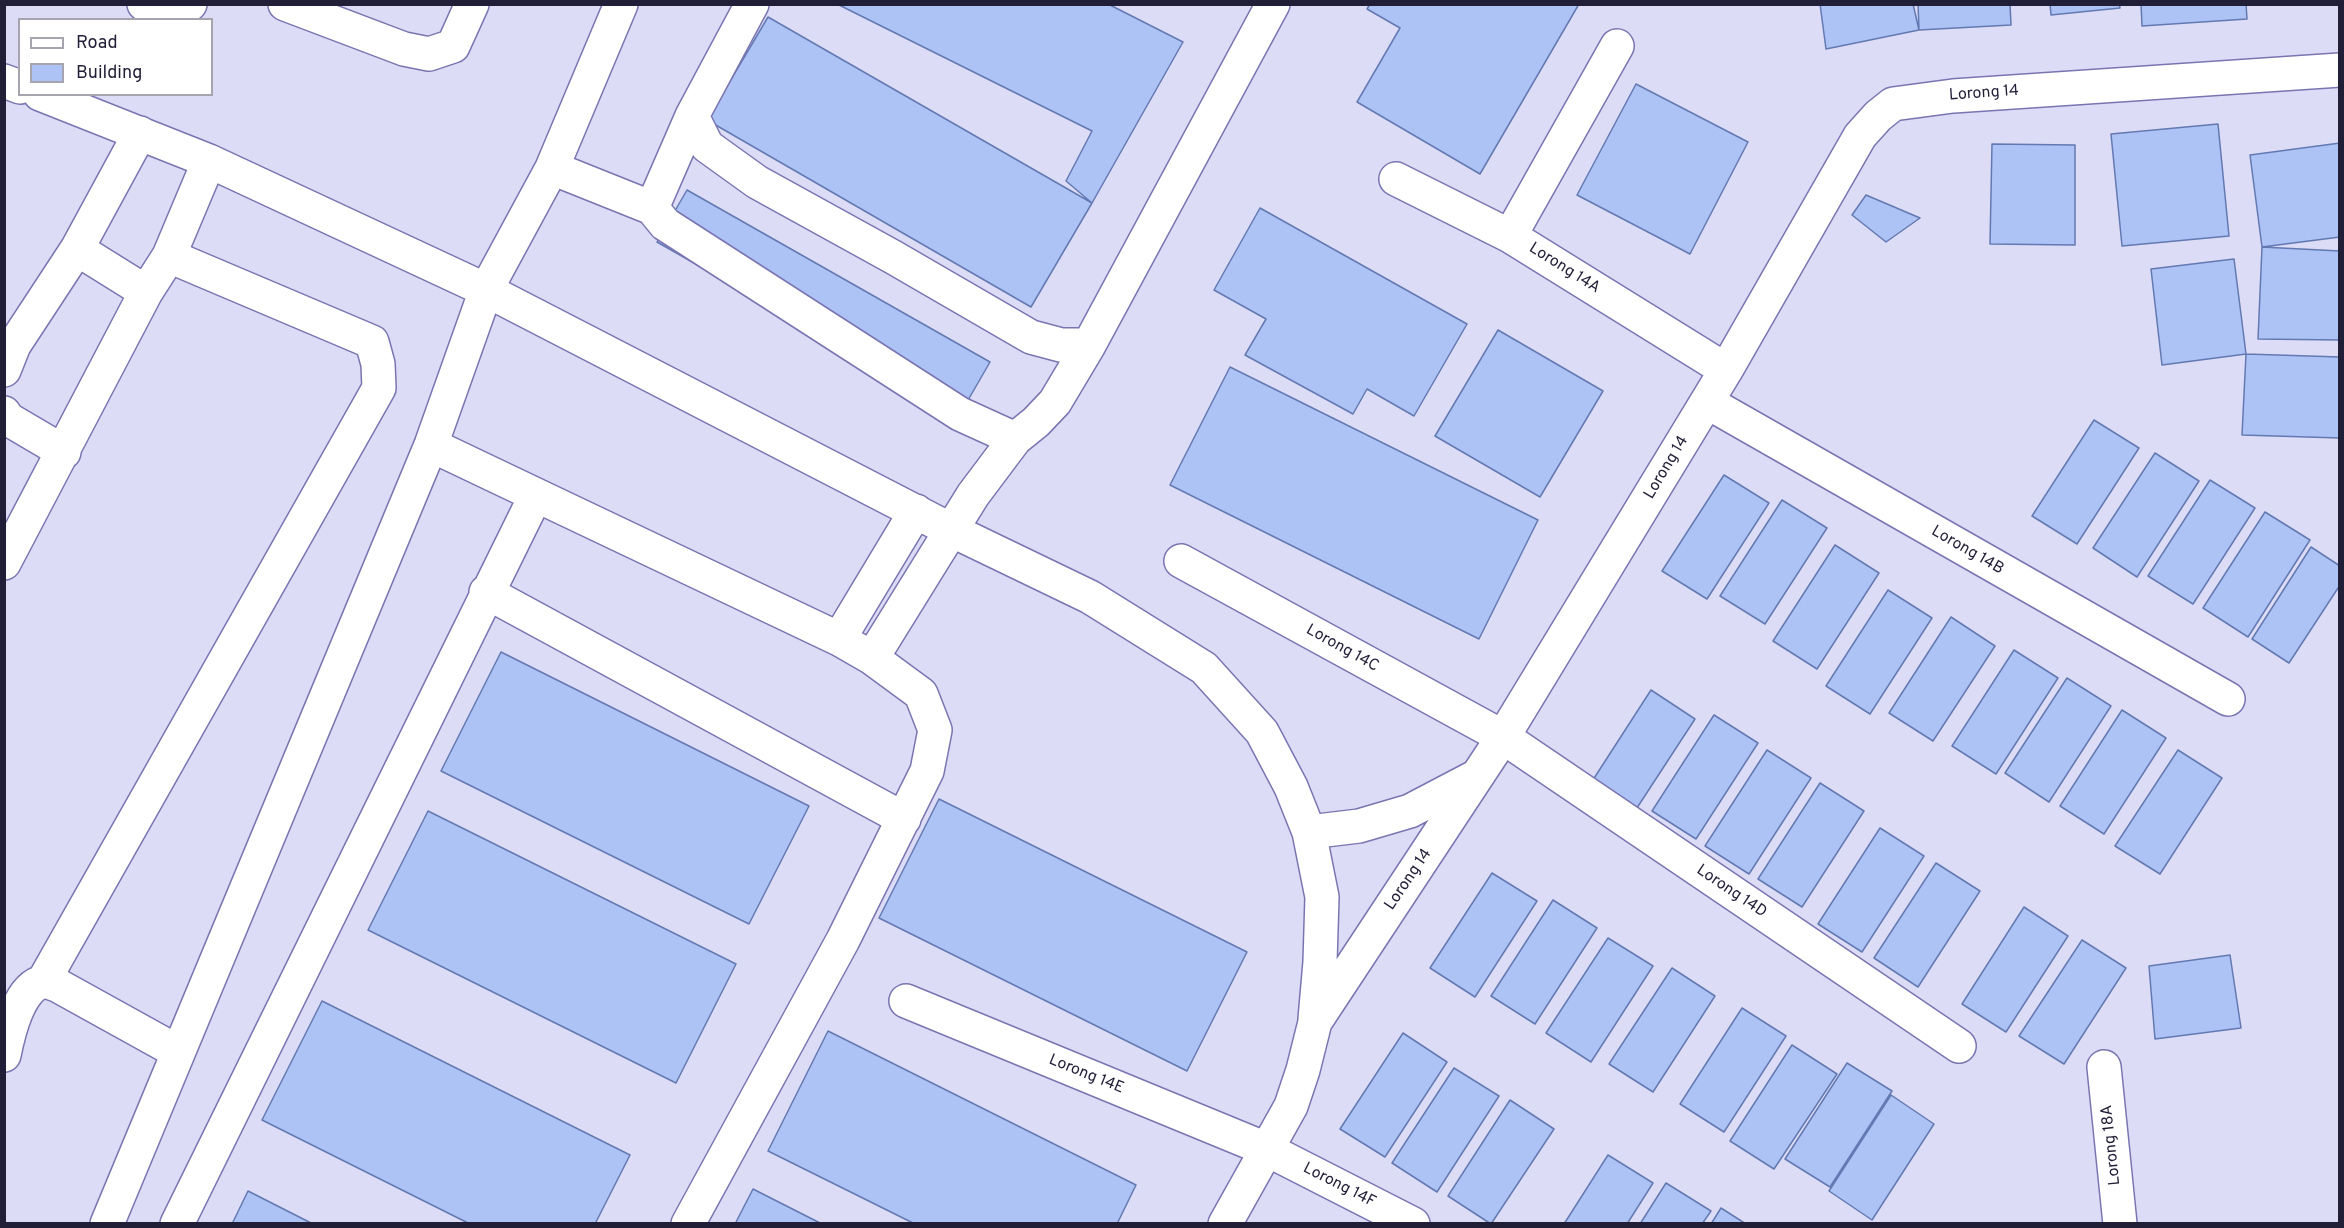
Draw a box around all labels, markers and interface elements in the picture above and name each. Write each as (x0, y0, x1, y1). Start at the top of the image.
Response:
legend (18, 18, 213, 96)
text: Road (76, 32, 118, 55)
text: Building (76, 62, 142, 85)
street label: Lorong 14 (1948, 82, 2020, 106)
street label: Lorong 14A (1525, 239, 1603, 299)
street label: Lorong 14 (1641, 433, 1693, 503)
street label: Lorong 14B (1927, 523, 2007, 579)
street label: Lorong 14C (1302, 621, 1382, 677)
street label: Lorong 14 (1381, 846, 1437, 914)
street label: Lorong 14D (1692, 861, 1770, 923)
street label: Lorong 14E (1045, 1051, 1127, 1099)
street label: Lorong 18A (2098, 1104, 2126, 1186)
street label: Lorong 14F (1299, 1160, 1379, 1212)

